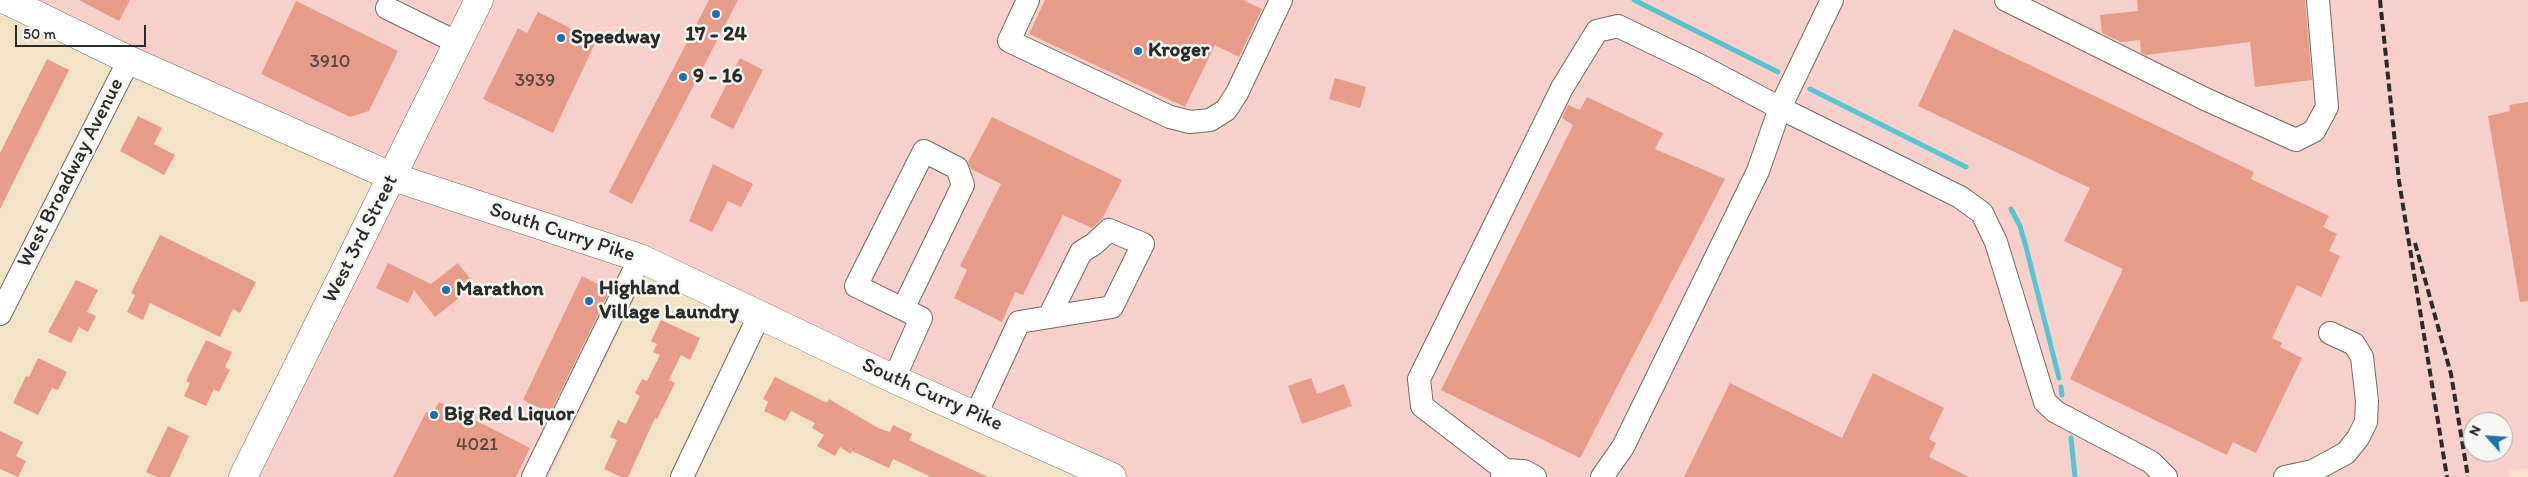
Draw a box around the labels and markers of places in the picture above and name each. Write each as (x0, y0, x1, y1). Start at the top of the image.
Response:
marker: 17 - 24 (710, 8, 722, 20)
place label: 17 - 24 (685, 22, 747, 48)
place label: Speedway (571, 25, 660, 51)
marker: Speedway (555, 32, 567, 44)
place label: Kroger (1148, 38, 1209, 64)
marker: Kroger (1132, 45, 1144, 57)
place label: 9 - 16 (693, 64, 743, 90)
marker: 9 - 16 (677, 71, 689, 83)
place label: Highland Village Laundry (599, 276, 739, 326)
place label: Marathon (456, 277, 544, 303)
marker: Marathon (440, 284, 452, 296)
marker: Highland Village Laundry (583, 295, 595, 307)
place label: Big Red Liquor (444, 402, 574, 428)
marker: Big Red Liquor (428, 409, 440, 421)

